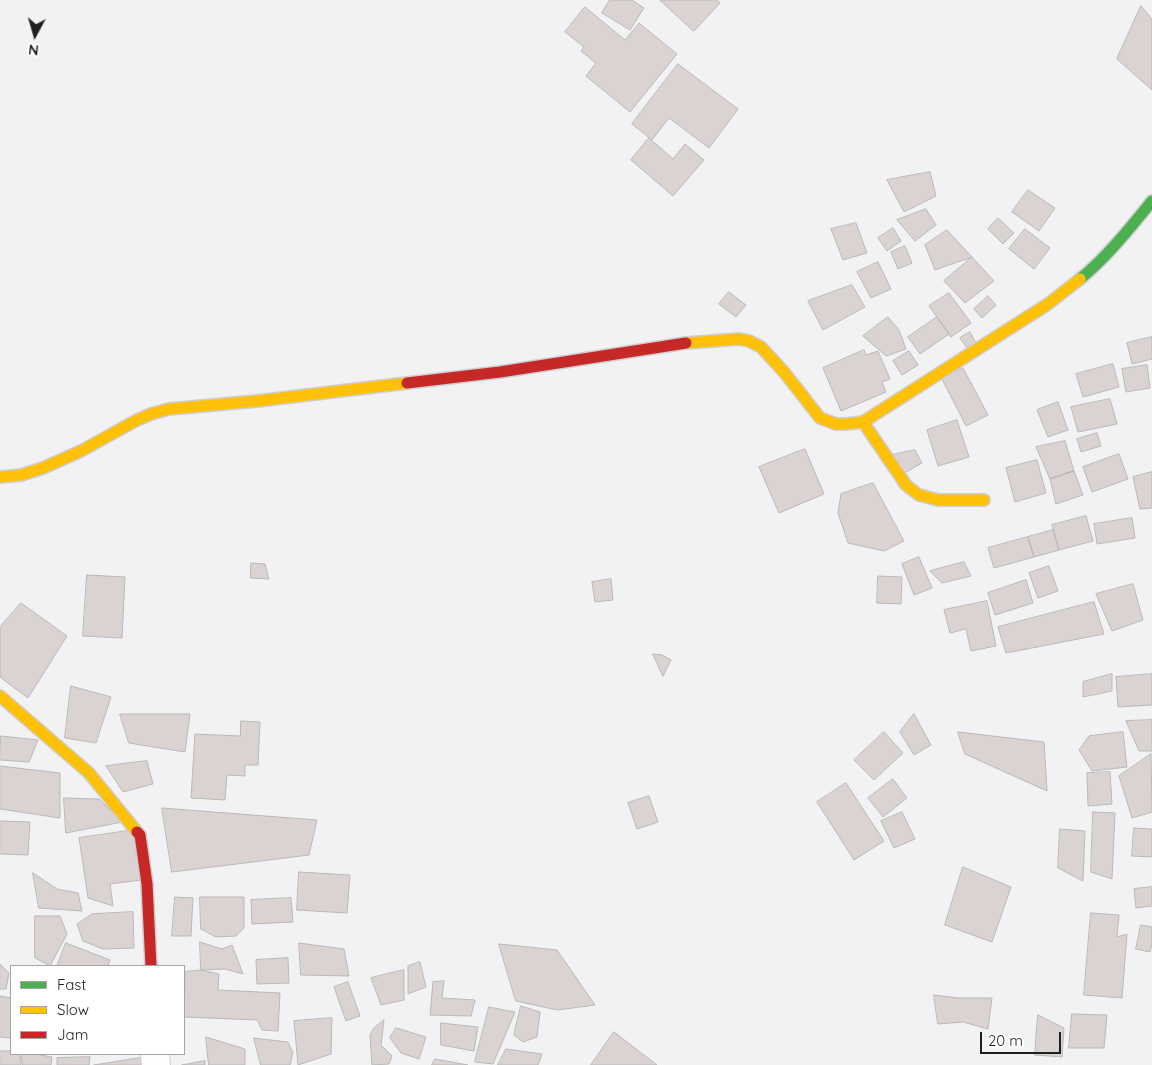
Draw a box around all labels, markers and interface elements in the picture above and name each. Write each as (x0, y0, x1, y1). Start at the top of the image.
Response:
north arrow (10, 10, 60, 60)
text: N (27, 40, 40, 59)
legend (10, 965, 185, 1055)
text: Fast (57, 975, 86, 994)
text: Slow (57, 1000, 89, 1019)
scale bar (982, 1022, 1063, 1054)
text: Jam (57, 1025, 88, 1044)
text: 20 m (988, 1031, 1023, 1050)

